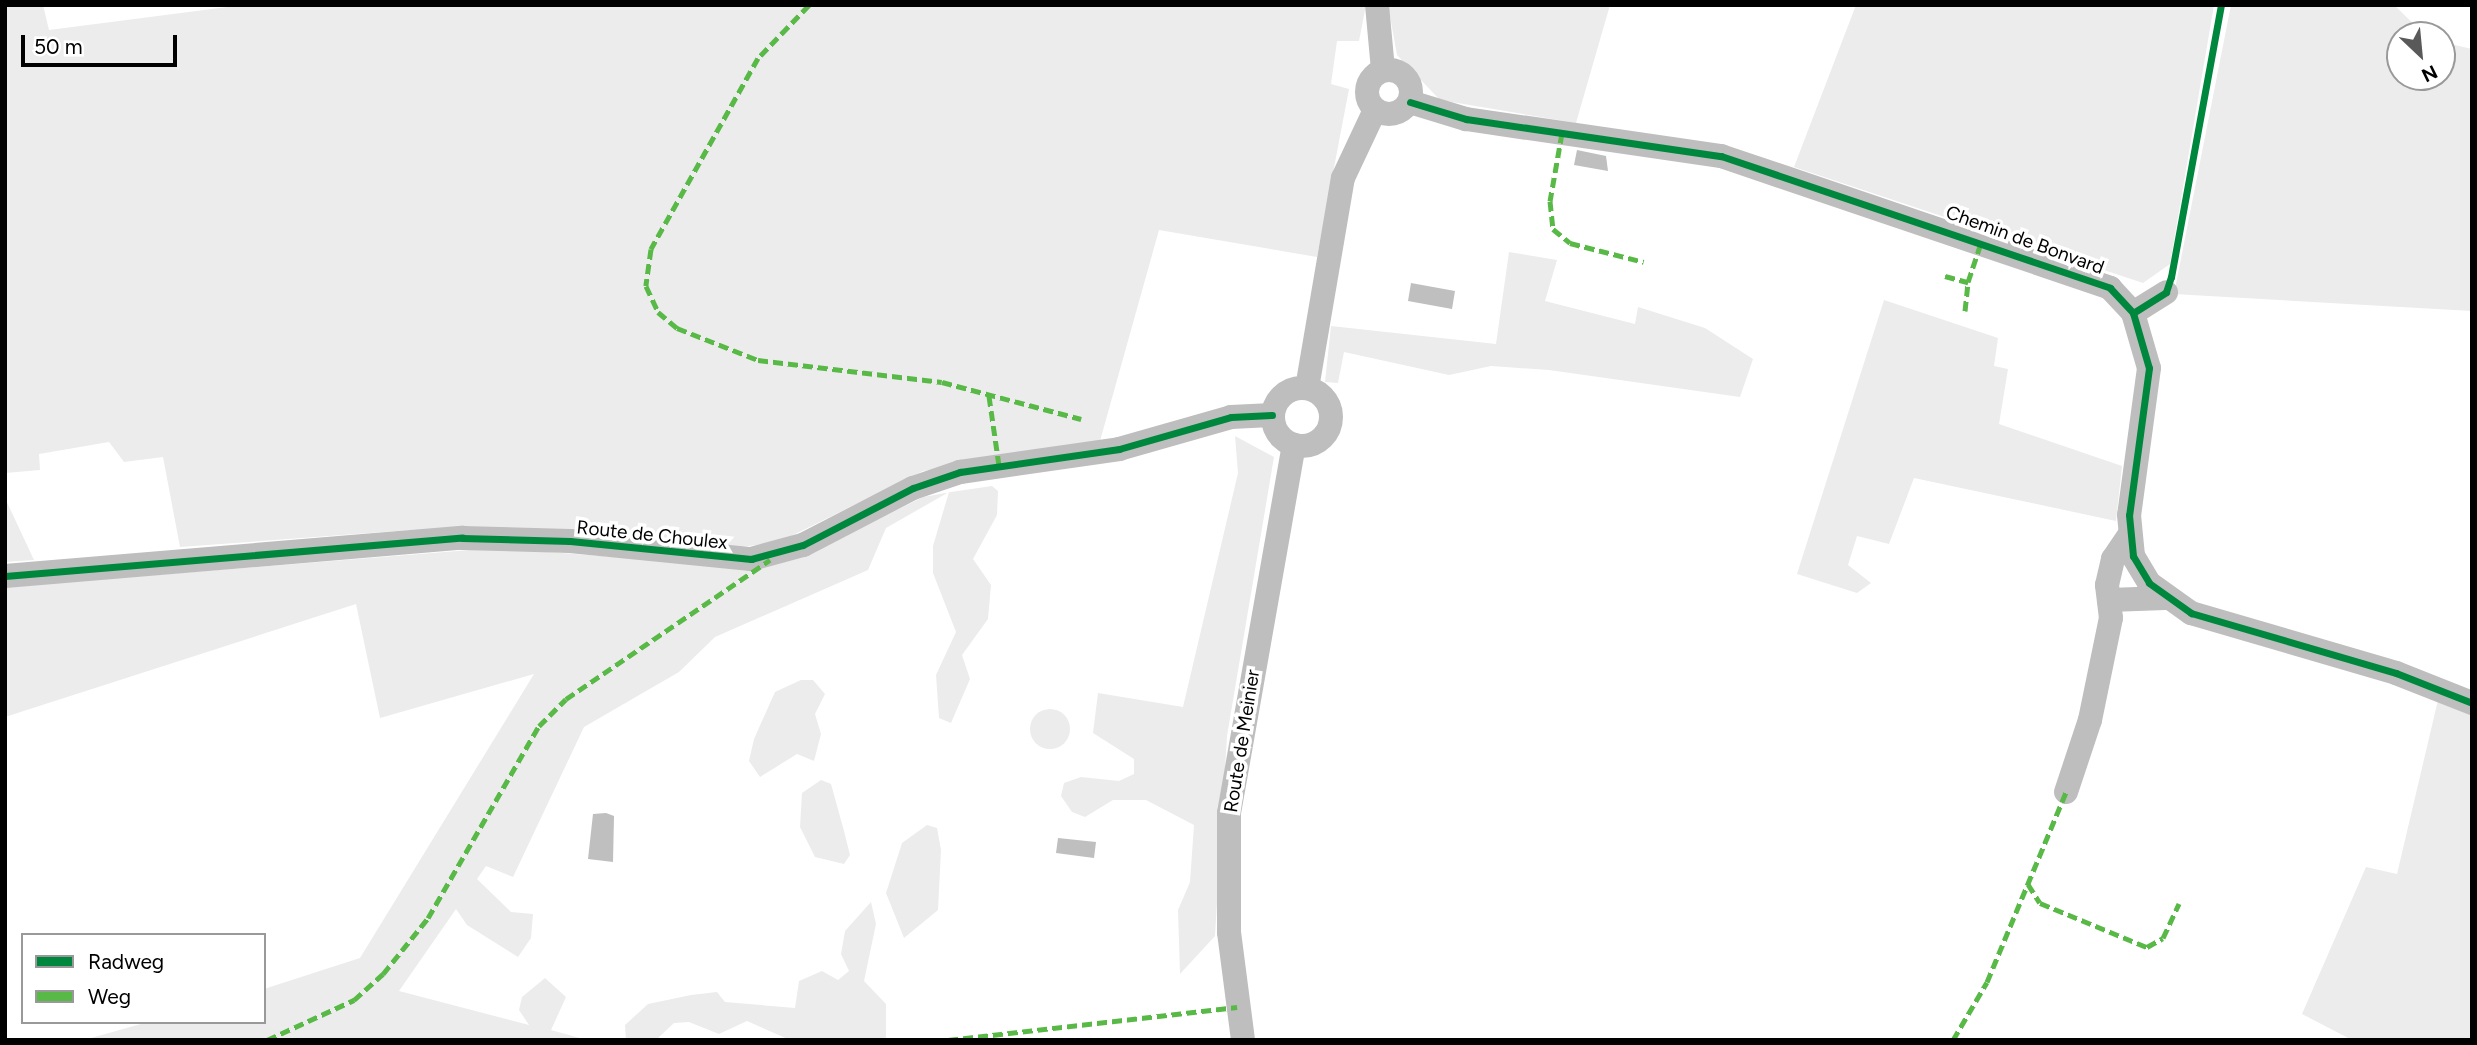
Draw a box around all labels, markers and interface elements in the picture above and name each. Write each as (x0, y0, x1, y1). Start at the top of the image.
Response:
scale bar (24, 21, 180, 65)
north arrow (2386, 21, 2456, 91)
text: 50 m (34, 34, 83, 59)
text: N (2418, 60, 2441, 87)
street label: Chemin de Bonvard (1943, 201, 2107, 279)
street label: Route de Choulex (576, 516, 728, 554)
street label: Route de Meinier (1219, 668, 1265, 814)
legend (21, 933, 266, 1024)
text: Radweg (88, 949, 164, 974)
text: Weg (88, 984, 131, 1009)

